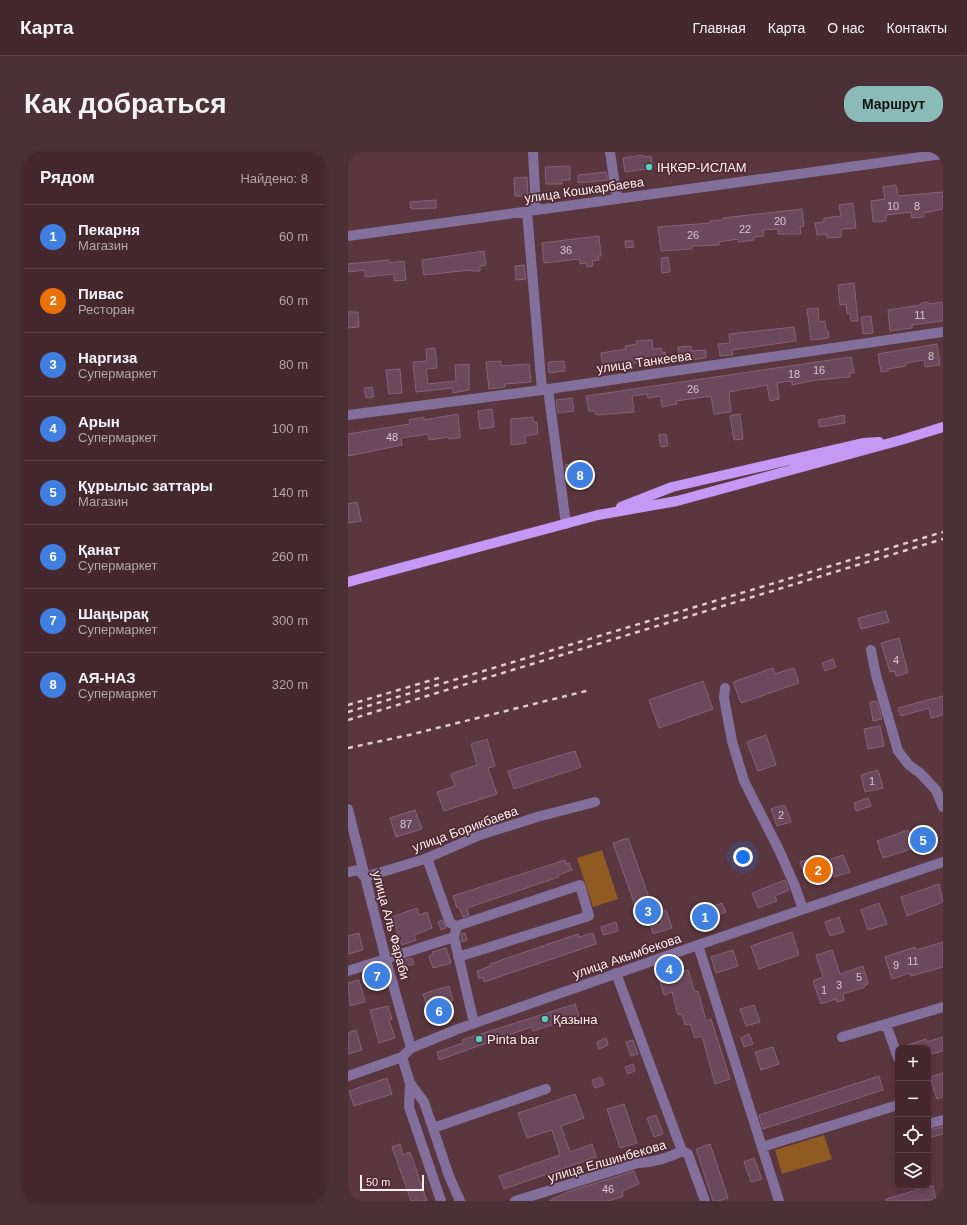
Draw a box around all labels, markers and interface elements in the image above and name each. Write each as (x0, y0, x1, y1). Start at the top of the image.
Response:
text: Карта (20, 17, 74, 38)
text: Главная (692, 20, 746, 36)
text: Карта (768, 20, 805, 36)
text: О нас (827, 20, 865, 36)
text: Контакты (887, 20, 947, 36)
button: Маршрут (844, 86, 943, 122)
text: Как добраться (24, 88, 226, 119)
place label: ІҢКӘР-ИСЛАМ (657, 160, 747, 175)
marker: ІҢКӘР-ИСЛАМ (644, 162, 654, 172)
text: Рядом (40, 168, 95, 187)
text: Найдено: 8 (240, 171, 308, 186)
street label: улица Кошкарбаева (523, 174, 646, 206)
house number: 10 (887, 200, 899, 212)
house number: 8 (914, 200, 920, 212)
house number: 20 (774, 215, 786, 227)
text: Пекарня (78, 221, 140, 238)
house number: 22 (739, 223, 751, 235)
text: 1 (49, 229, 57, 244)
text: 60 m (279, 229, 308, 244)
house number: 26 (687, 229, 699, 241)
text: Магазин (78, 238, 128, 253)
house number: 36 (560, 244, 572, 256)
text: Пивас (78, 285, 124, 302)
text: 2 (49, 293, 57, 308)
text: 60 m (279, 293, 308, 308)
text: Ресторан (78, 302, 135, 317)
house number: 11 (914, 309, 926, 321)
street label: улица Танкеева (596, 348, 693, 376)
text: Наргиза (78, 349, 137, 366)
house number: 8 (928, 350, 934, 362)
text: 3 (49, 357, 57, 372)
text: 80 m (279, 357, 308, 372)
house number: 16 (813, 364, 825, 376)
text: Супермаркет (78, 366, 157, 381)
house number: 18 (788, 368, 800, 380)
house number: 26 (687, 383, 699, 395)
text: Арын (78, 413, 120, 430)
text: 4 (49, 421, 57, 436)
text: 100 m (272, 421, 308, 436)
text: Супермаркет (78, 430, 157, 445)
house number: 48 (386, 431, 398, 443)
pin: 8 (567, 460, 593, 490)
text: Құрылыс заттары (78, 477, 213, 494)
text: 5 (49, 485, 57, 500)
text: 140 m (272, 485, 308, 500)
text: Магазин (78, 494, 128, 509)
text: Қанат (78, 541, 120, 558)
text: 6 (49, 549, 57, 564)
text: 260 m (272, 549, 308, 564)
text: Супермаркет (78, 558, 157, 573)
text: Шаңырақ (78, 605, 148, 622)
text: 7 (49, 613, 57, 628)
text: 300 m (272, 613, 308, 628)
text: Супермаркет (78, 622, 157, 637)
house number: 4 (893, 654, 899, 666)
text: АЯ-НАЗ (78, 669, 136, 686)
text: 8 (49, 677, 57, 692)
text: 320 m (272, 677, 308, 692)
text: Супермаркет (78, 686, 157, 701)
house number: 1 (869, 775, 875, 787)
street label: улица Борикбаева (410, 803, 521, 855)
house number: 2 (778, 809, 784, 821)
house number: 87 (400, 818, 412, 830)
pin: 5 (910, 825, 936, 855)
your location (733, 847, 753, 867)
pin: 2 (805, 855, 831, 885)
street label: улица Аль Фараби (369, 869, 413, 981)
pin: 3 (635, 896, 661, 926)
pin: 1 (692, 902, 718, 932)
street label: улица Акымбекова (571, 930, 684, 982)
pin: 4 (656, 954, 682, 984)
house number: 11 (907, 955, 919, 967)
house number: 9 (893, 959, 899, 971)
pin: 7 (364, 961, 390, 991)
house number: 5 (856, 971, 862, 983)
house number: 3 (836, 979, 842, 991)
house number: 1 (821, 984, 827, 996)
pin: 6 (426, 996, 452, 1026)
place label: Қазына (553, 1012, 598, 1027)
marker: Қазына (540, 1014, 550, 1024)
place label: Pinta bar (487, 1032, 540, 1047)
marker: Pinta bar (474, 1034, 484, 1044)
map controls (895, 1045, 931, 1189)
button: + (895, 1045, 931, 1081)
button: − (895, 1081, 931, 1117)
button: locate (895, 1117, 931, 1153)
street label: улица Елшинбекова (546, 1137, 668, 1185)
button: layers (895, 1153, 931, 1189)
scale bar (360, 1173, 424, 1192)
text: 50 m (366, 1176, 390, 1188)
house number: 46 (602, 1183, 614, 1195)

